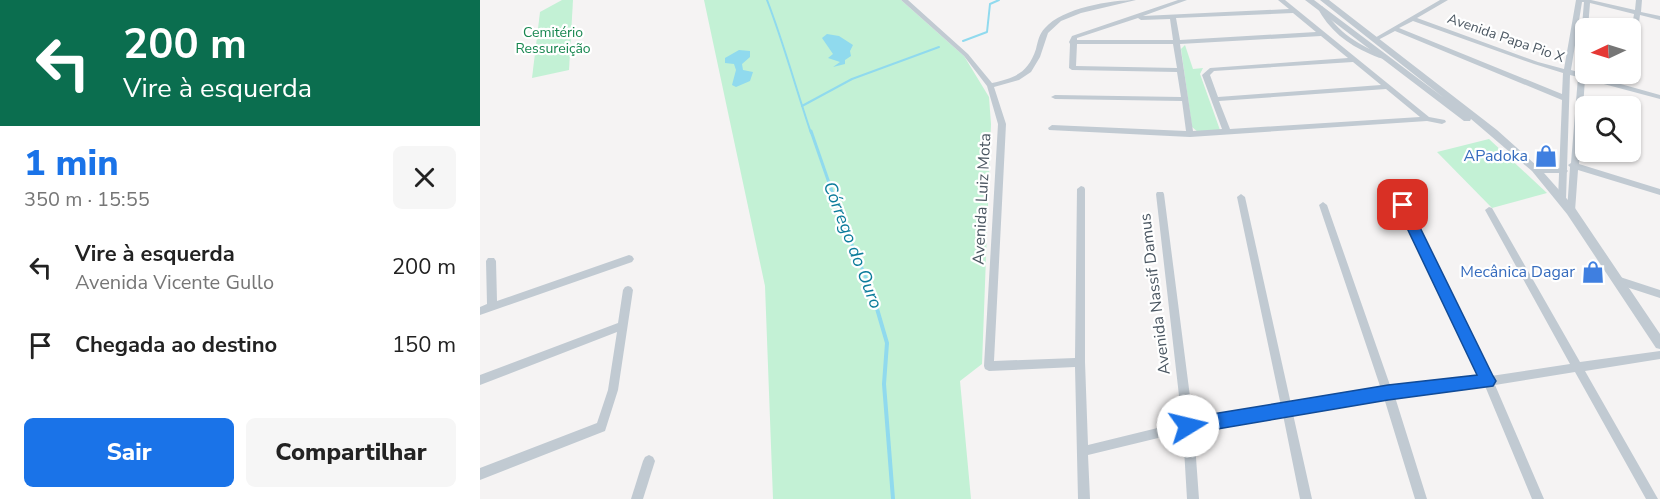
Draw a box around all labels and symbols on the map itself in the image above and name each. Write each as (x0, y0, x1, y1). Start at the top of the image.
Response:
street label: Avenida Papa Pio X (1445, 9, 1567, 67)
north arrow (1575, 18, 1641, 84)
park label: Cemitério Ressureição (515, 23, 591, 58)
street label: Avenida Luiz Mota (968, 133, 996, 265)
shop icon: APadoka (1533, 143, 1559, 169)
place label: APadoka (1463, 145, 1528, 167)
water label: Córrego do Ouro (818, 178, 888, 312)
pin (1377, 179, 1428, 230)
street label: Avenida Nassif Damus (1134, 212, 1176, 376)
shop icon: Mecânica Dagar (1580, 259, 1606, 285)
place label: Mecânica Dagar (1460, 261, 1575, 283)
position arrow (1156, 394, 1220, 458)

